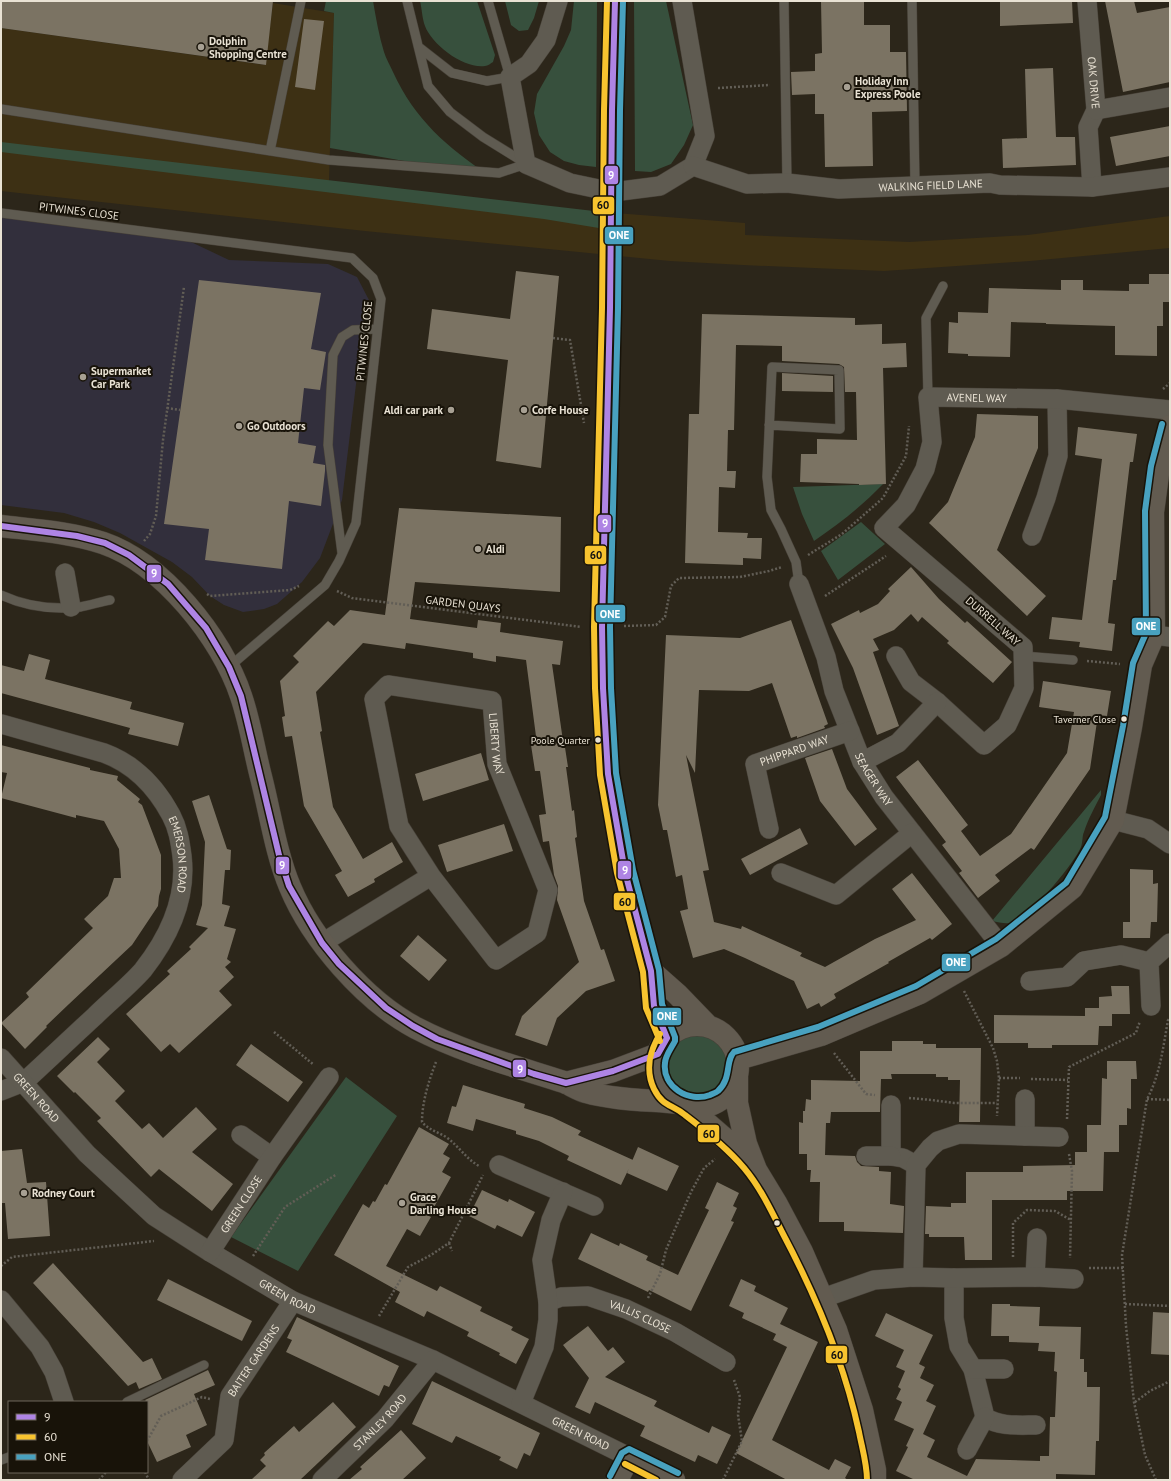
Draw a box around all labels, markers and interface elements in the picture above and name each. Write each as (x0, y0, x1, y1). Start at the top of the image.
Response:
place label: Dolphin Shopping Centre (209, 34, 287, 61)
marker: Dolphin Shopping Centre (196, 42, 206, 52)
street label: OAK DRIVE (1085, 56, 1103, 109)
place label: Holiday Inn Express Poole (855, 74, 921, 101)
marker: Holiday Inn Express Poole (842, 82, 852, 92)
line badge: 9 (604, 165, 619, 185)
text: 9 (608, 168, 614, 182)
street label: WALKING FIELD LANE (878, 176, 983, 194)
line badge: 60 (592, 196, 615, 215)
text: 60 (597, 198, 609, 212)
street label: PITWINES CLOSE (38, 199, 120, 223)
line badge: ONE (604, 226, 634, 245)
text: ONE (609, 228, 629, 242)
street label: PITWINES CLOSE (353, 300, 375, 382)
place label: Supermarket Car Park (91, 364, 151, 391)
marker: Supermarket Car Park (78, 372, 88, 382)
street label: AVENEL WAY (947, 390, 1008, 405)
place label: Aldi car park (384, 403, 444, 417)
place label: Corfe House (532, 403, 589, 417)
marker: Aldi car park (446, 405, 456, 415)
marker: Corfe House (519, 405, 529, 415)
place label: Go Outdoors (247, 419, 306, 433)
marker: Go Outdoors (234, 421, 244, 431)
line badge: 9 (597, 514, 612, 533)
text: 9 (602, 516, 608, 530)
place label: Aldi (486, 542, 505, 556)
marker: Aldi (473, 544, 483, 554)
line badge: 60 (584, 545, 607, 565)
text: 60 (590, 548, 602, 562)
line badge: 9 (146, 564, 162, 583)
text: 9 (151, 566, 157, 580)
street label: GARDEN QUAYS (425, 592, 501, 616)
street label: DURRELL WAY (963, 594, 1024, 649)
line badge: ONE (595, 604, 626, 623)
text: ONE (600, 607, 620, 621)
line badge: ONE (1131, 617, 1161, 636)
text: ONE (1136, 619, 1156, 633)
street label: LIBERTY WAY (486, 712, 508, 778)
place label: Taverner Close (1053, 713, 1116, 726)
marker: Taverner Close (1119, 714, 1129, 724)
street label: PHIPPARD WAY (758, 732, 831, 769)
place label: Poole Quarter (531, 734, 591, 747)
marker: Poole Quarter (593, 735, 603, 745)
street label: SEAGER WAY (852, 751, 896, 810)
street label: EMERSON ROAD (166, 814, 190, 894)
line badge: 9 (275, 856, 290, 875)
text: 9 (279, 858, 285, 872)
line badge: 9 (617, 860, 632, 880)
text: 9 (622, 863, 628, 877)
line badge: 60 (613, 892, 636, 911)
text: 60 (619, 895, 631, 909)
line badge: ONE (941, 953, 971, 972)
text: ONE (946, 955, 966, 969)
line badge: ONE (652, 1007, 682, 1026)
text: ONE (657, 1009, 677, 1023)
line badge: 9 (512, 1059, 527, 1078)
text: 9 (517, 1062, 523, 1076)
street label: GREEN ROAD (10, 1070, 62, 1125)
line badge: 60 (697, 1124, 720, 1143)
text: 60 (703, 1127, 715, 1141)
street label: GREEN CLOSE (217, 1173, 265, 1236)
place label: Rodney Court (32, 1186, 95, 1200)
marker: Rodney Court (19, 1188, 29, 1198)
place label: Grace Darling House (410, 1190, 477, 1217)
marker: Grace Darling House (397, 1198, 407, 1208)
unlabelled marker (772, 1218, 782, 1228)
street label: GREEN ROAD (256, 1275, 318, 1317)
street label: VALLIS CLOSE (607, 1297, 673, 1336)
street label: BAITER GARDENS (225, 1322, 283, 1399)
line badge: 60 (825, 1345, 848, 1364)
text: 60 (831, 1348, 843, 1362)
street label: STANLEY ROAD (350, 1391, 410, 1453)
legend (8, 1401, 148, 1473)
text: 9 (44, 1409, 51, 1424)
street label: GREEN ROAD (550, 1413, 612, 1453)
text: 60 (44, 1429, 58, 1444)
text: ONE (44, 1449, 67, 1464)

